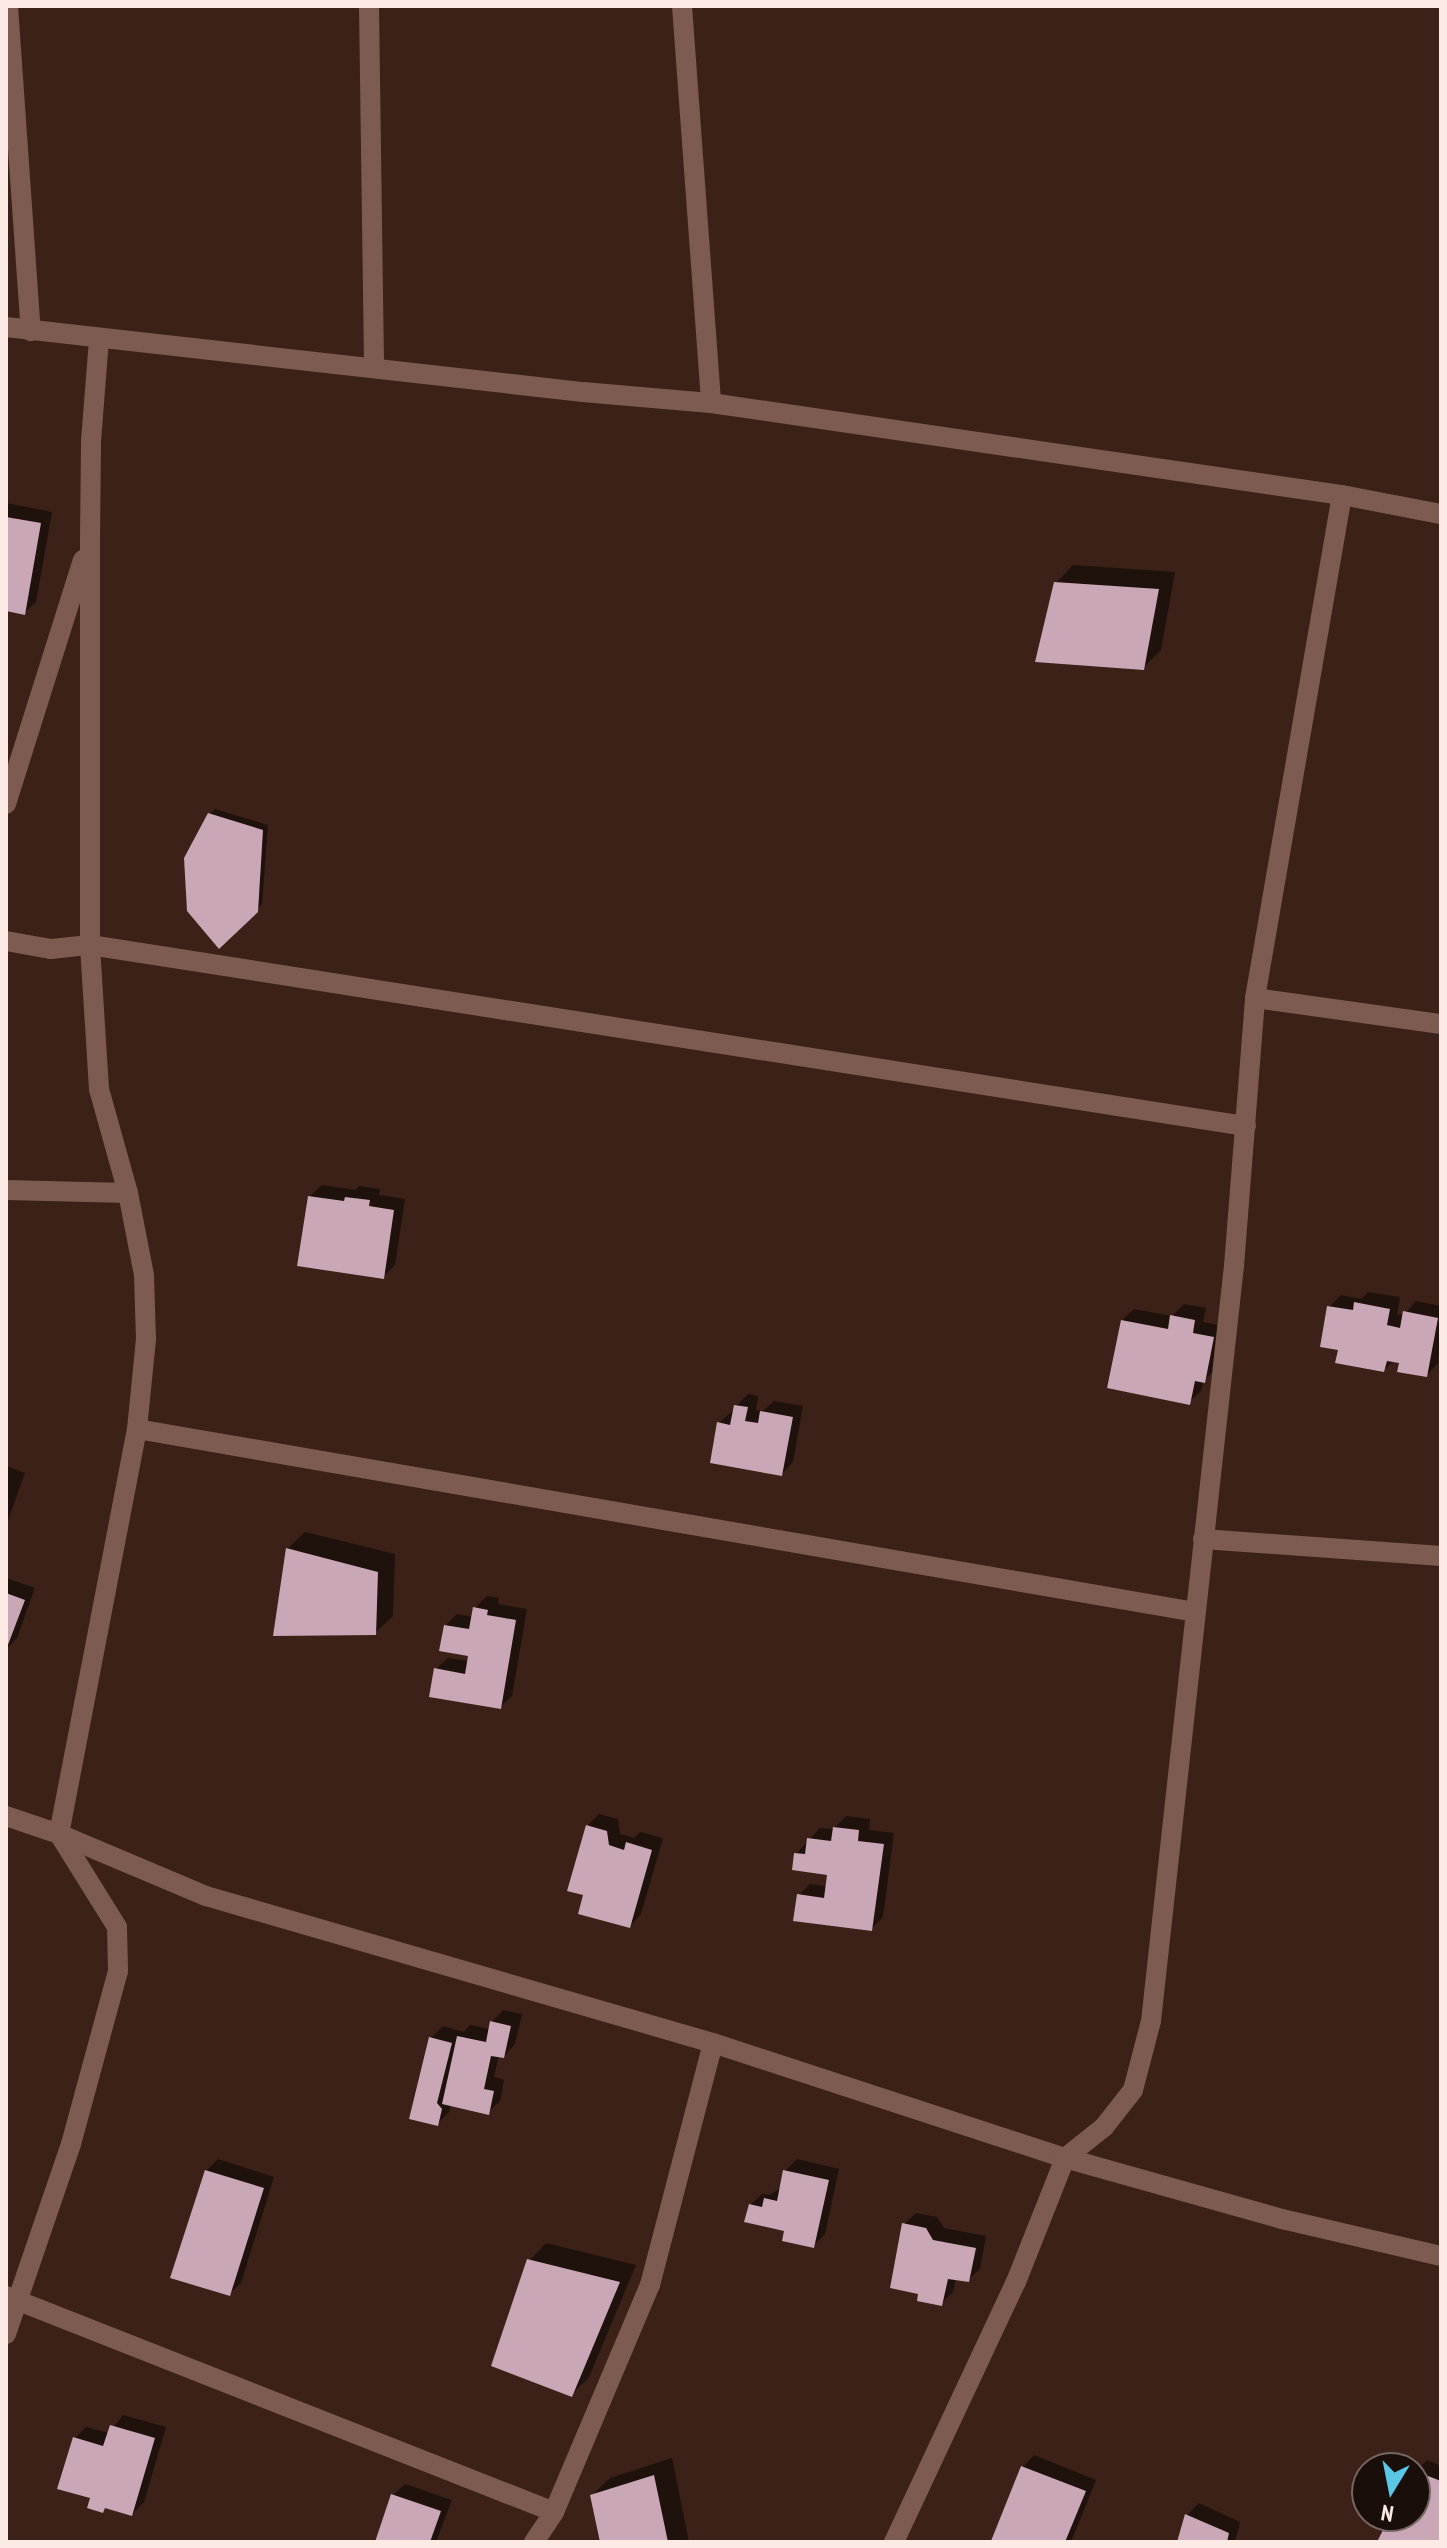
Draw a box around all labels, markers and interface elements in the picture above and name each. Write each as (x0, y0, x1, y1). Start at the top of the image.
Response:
north arrow (1351, 2452, 1431, 2532)
text: N (1379, 2499, 1395, 2528)

